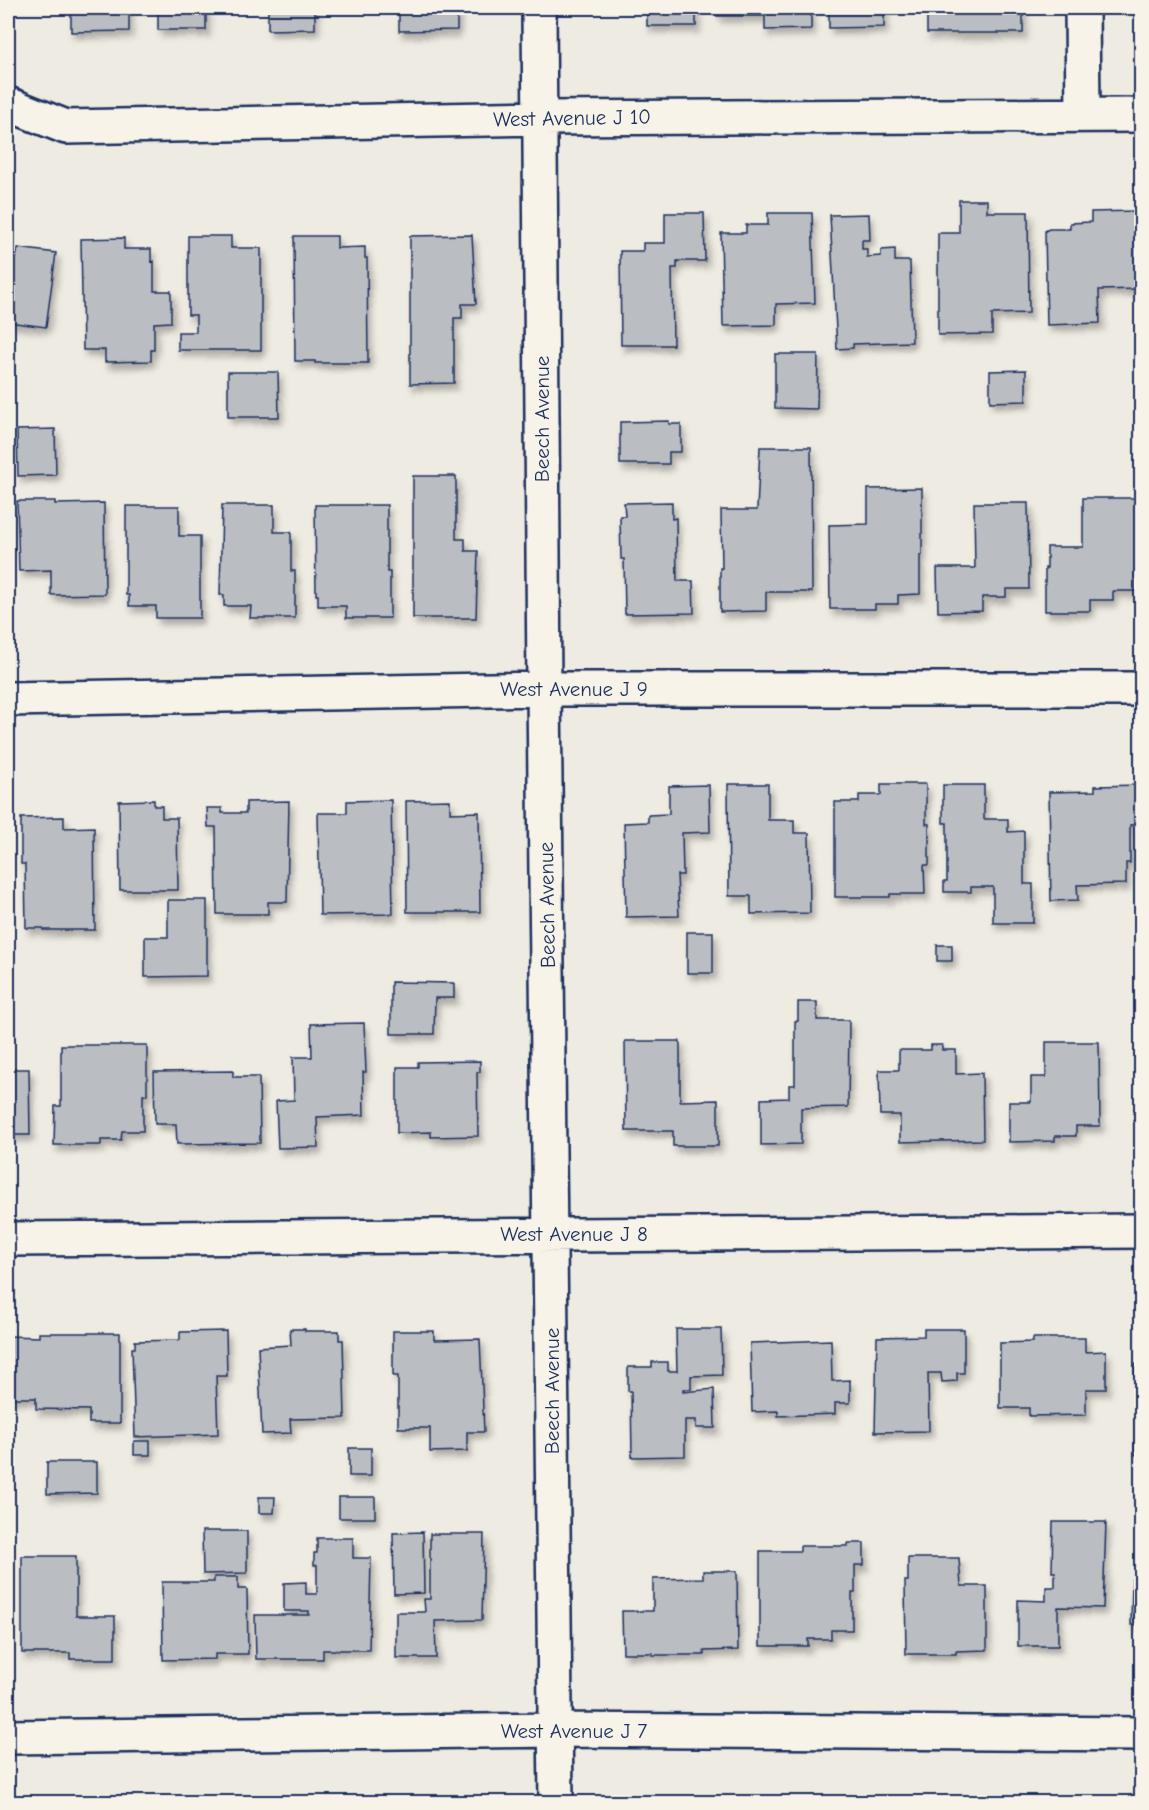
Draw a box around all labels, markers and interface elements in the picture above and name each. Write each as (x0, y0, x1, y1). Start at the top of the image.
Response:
street label: West Avenue J 10 (493, 105, 651, 131)
street label: Beech Avenue (530, 356, 554, 482)
street label: West Avenue J 9 (500, 677, 648, 701)
street label: Beech Avenue (534, 842, 560, 968)
street label: West Avenue J 8 (500, 1222, 648, 1246)
street label: Beech Avenue (540, 1328, 564, 1454)
street label: West Avenue J 7 (501, 1719, 647, 1743)

